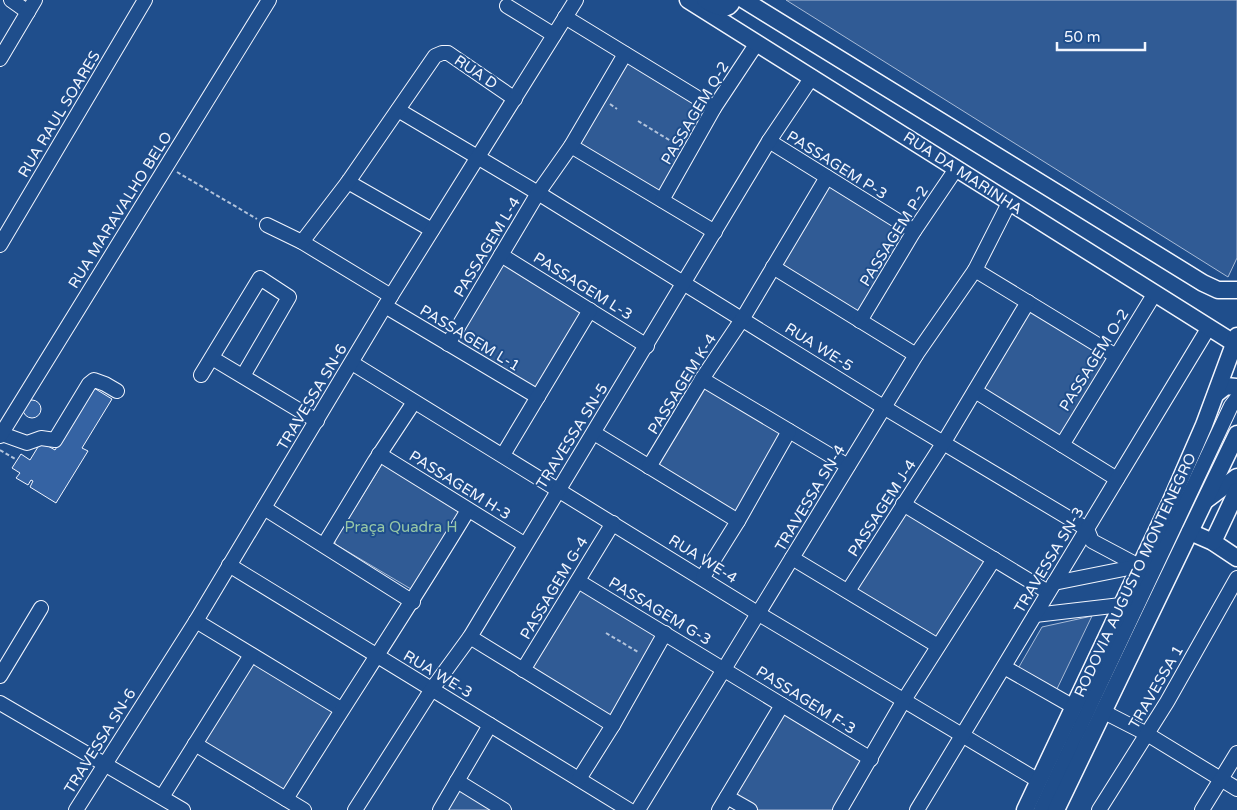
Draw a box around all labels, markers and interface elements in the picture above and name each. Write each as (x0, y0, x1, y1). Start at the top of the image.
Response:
scale bar (1057, 20, 1144, 52)
text: 50 m (1064, 28, 1101, 46)
street label: RUA RAUL SOARES (14, 48, 104, 180)
street label: RUA D (451, 51, 501, 93)
street label: PASSAGEM Q-2 (657, 58, 733, 168)
street label: PASSAGEM P-3 (783, 127, 891, 203)
street label: RUA MARAVALHO BELO (64, 128, 176, 292)
street label: RUA DA MARINHA (900, 128, 1026, 218)
street label: PASSAGEM P-2 (856, 182, 932, 290)
street label: PASSAGEM L-4 (450, 194, 524, 300)
street label: PASSAGEM L-3 (530, 248, 636, 324)
street label: PASSAGEM L-1 (417, 301, 523, 375)
street label: PASSAGEM O-2 (1055, 306, 1133, 414)
street label: RUA WE-5 (782, 319, 856, 375)
street label: PASSAGEM K-4 (644, 330, 720, 438)
street label: TRAVESSA SN-6 (273, 341, 351, 453)
street label: TRAVESSA SN-5 (532, 380, 612, 492)
street label: TRAVESSA SN-4 (771, 442, 849, 554)
street label: PASSAGEM H-3 (406, 447, 514, 523)
street label: RODOVIA AUGUSTO MONTENEGRO (1070, 450, 1200, 700)
street label: PASSAGEM J-4 (844, 456, 920, 560)
street label: TRAVESSA SN-3 (1010, 504, 1088, 616)
park label: Praça Quadra H (345, 518, 457, 536)
street label: RUA WE-4 (665, 531, 741, 587)
street label: PASSAGEM G-4 (516, 533, 592, 643)
street label: PASSAGEM G-3 (606, 573, 714, 649)
street label: TRAVESSA 1 (1125, 642, 1187, 732)
street label: RUA WE-3 (400, 646, 476, 702)
street label: PASSAGEM F-3 (753, 662, 859, 738)
street label: TRAVESSA SN-6 (60, 685, 140, 797)

